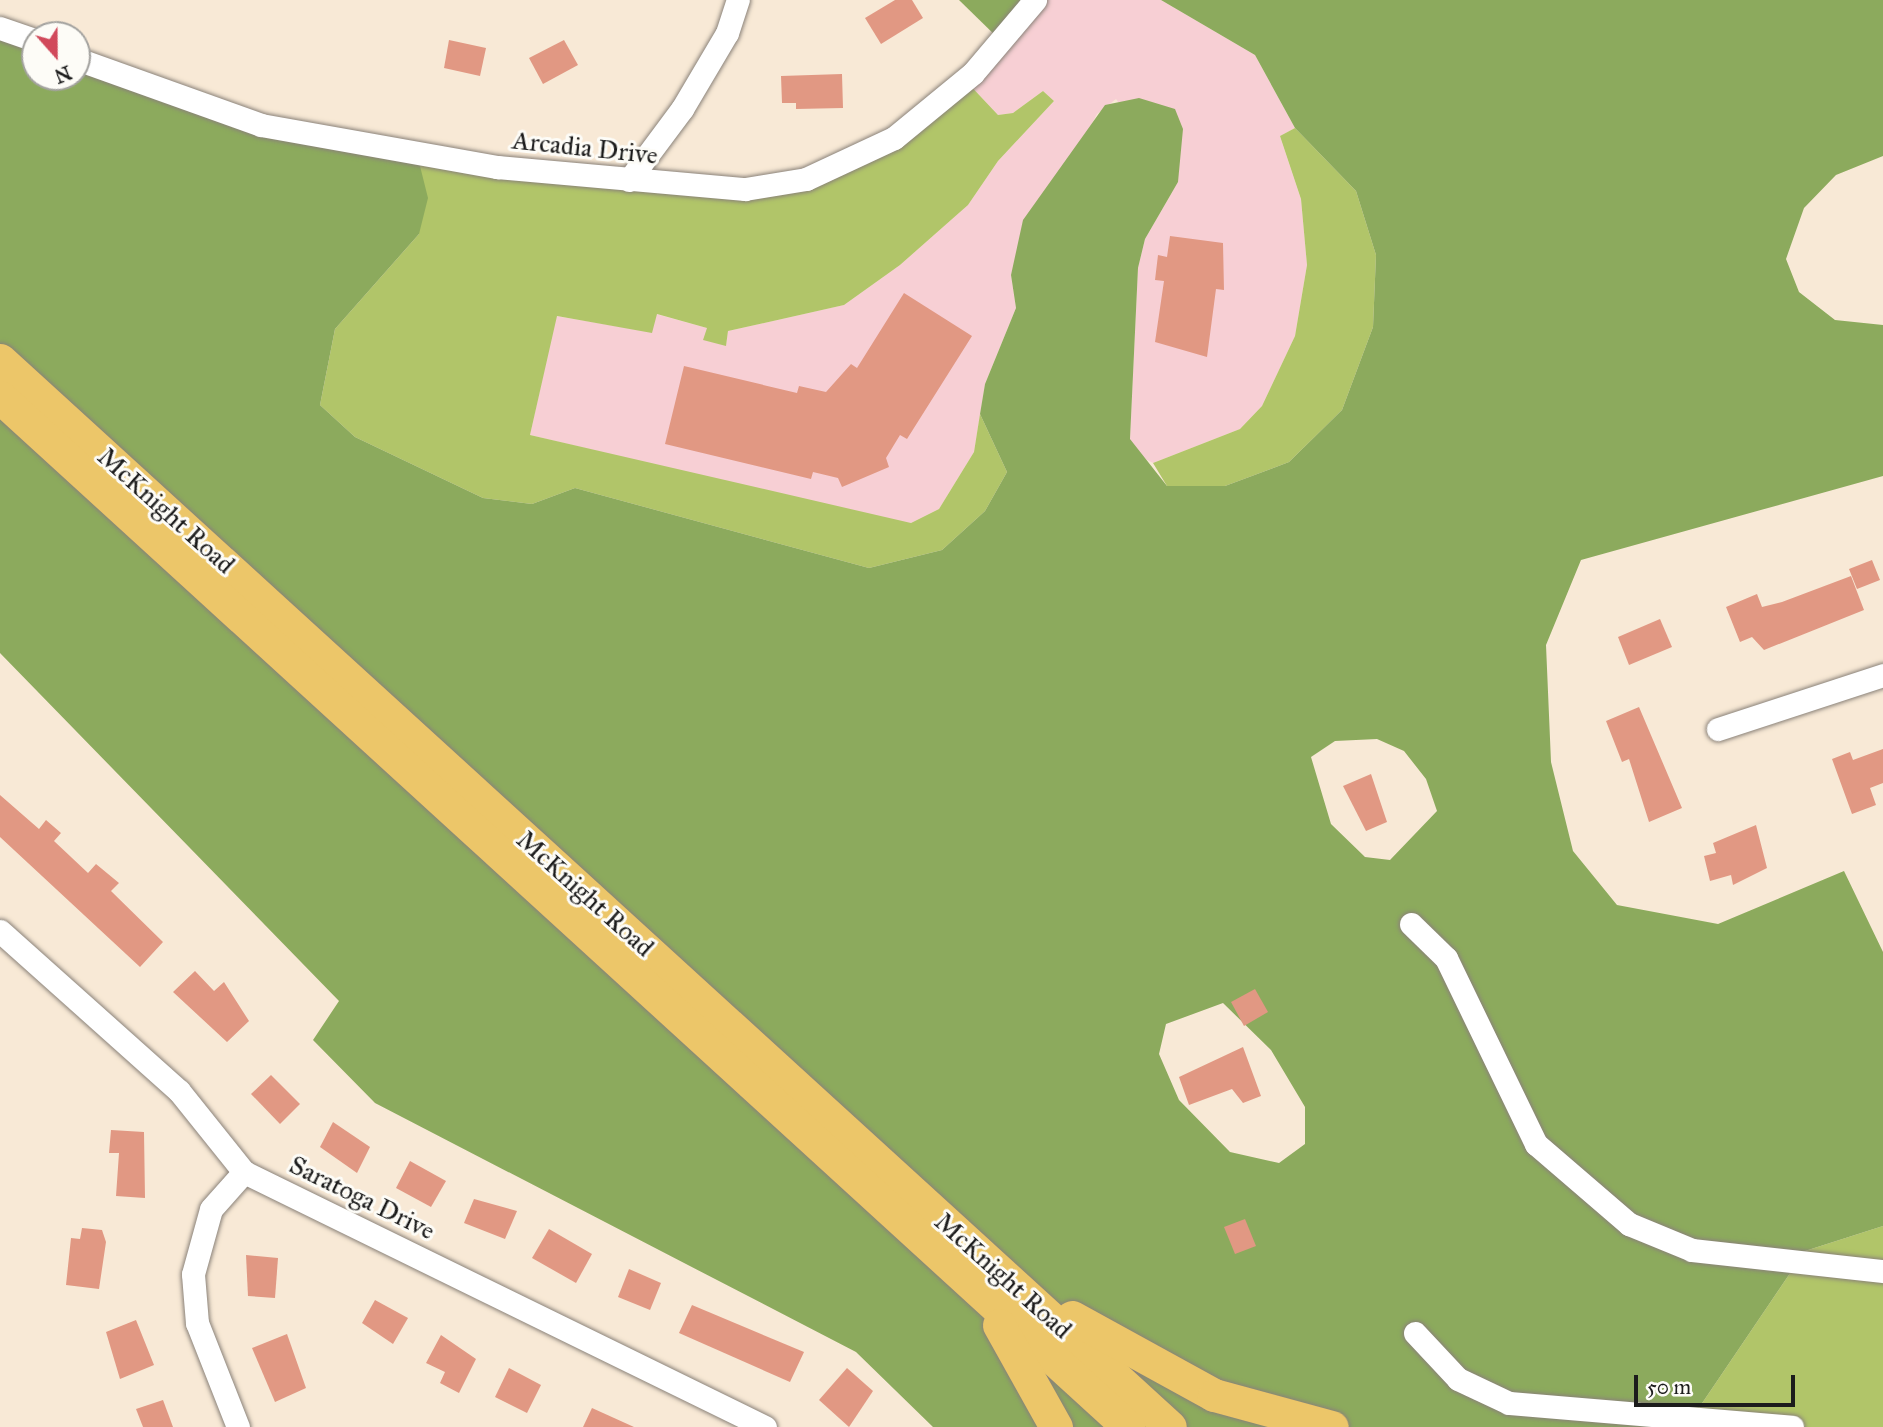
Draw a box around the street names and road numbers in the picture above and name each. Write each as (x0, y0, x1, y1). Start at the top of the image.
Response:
street label: Arcadia Drive (511, 125, 659, 171)
street label: McKnight Road (91, 441, 241, 581)
street label: McKnight Road (510, 824, 660, 964)
street label: Saratoga Drive (284, 1149, 440, 1247)
street label: McKnight Road (928, 1206, 1078, 1346)

